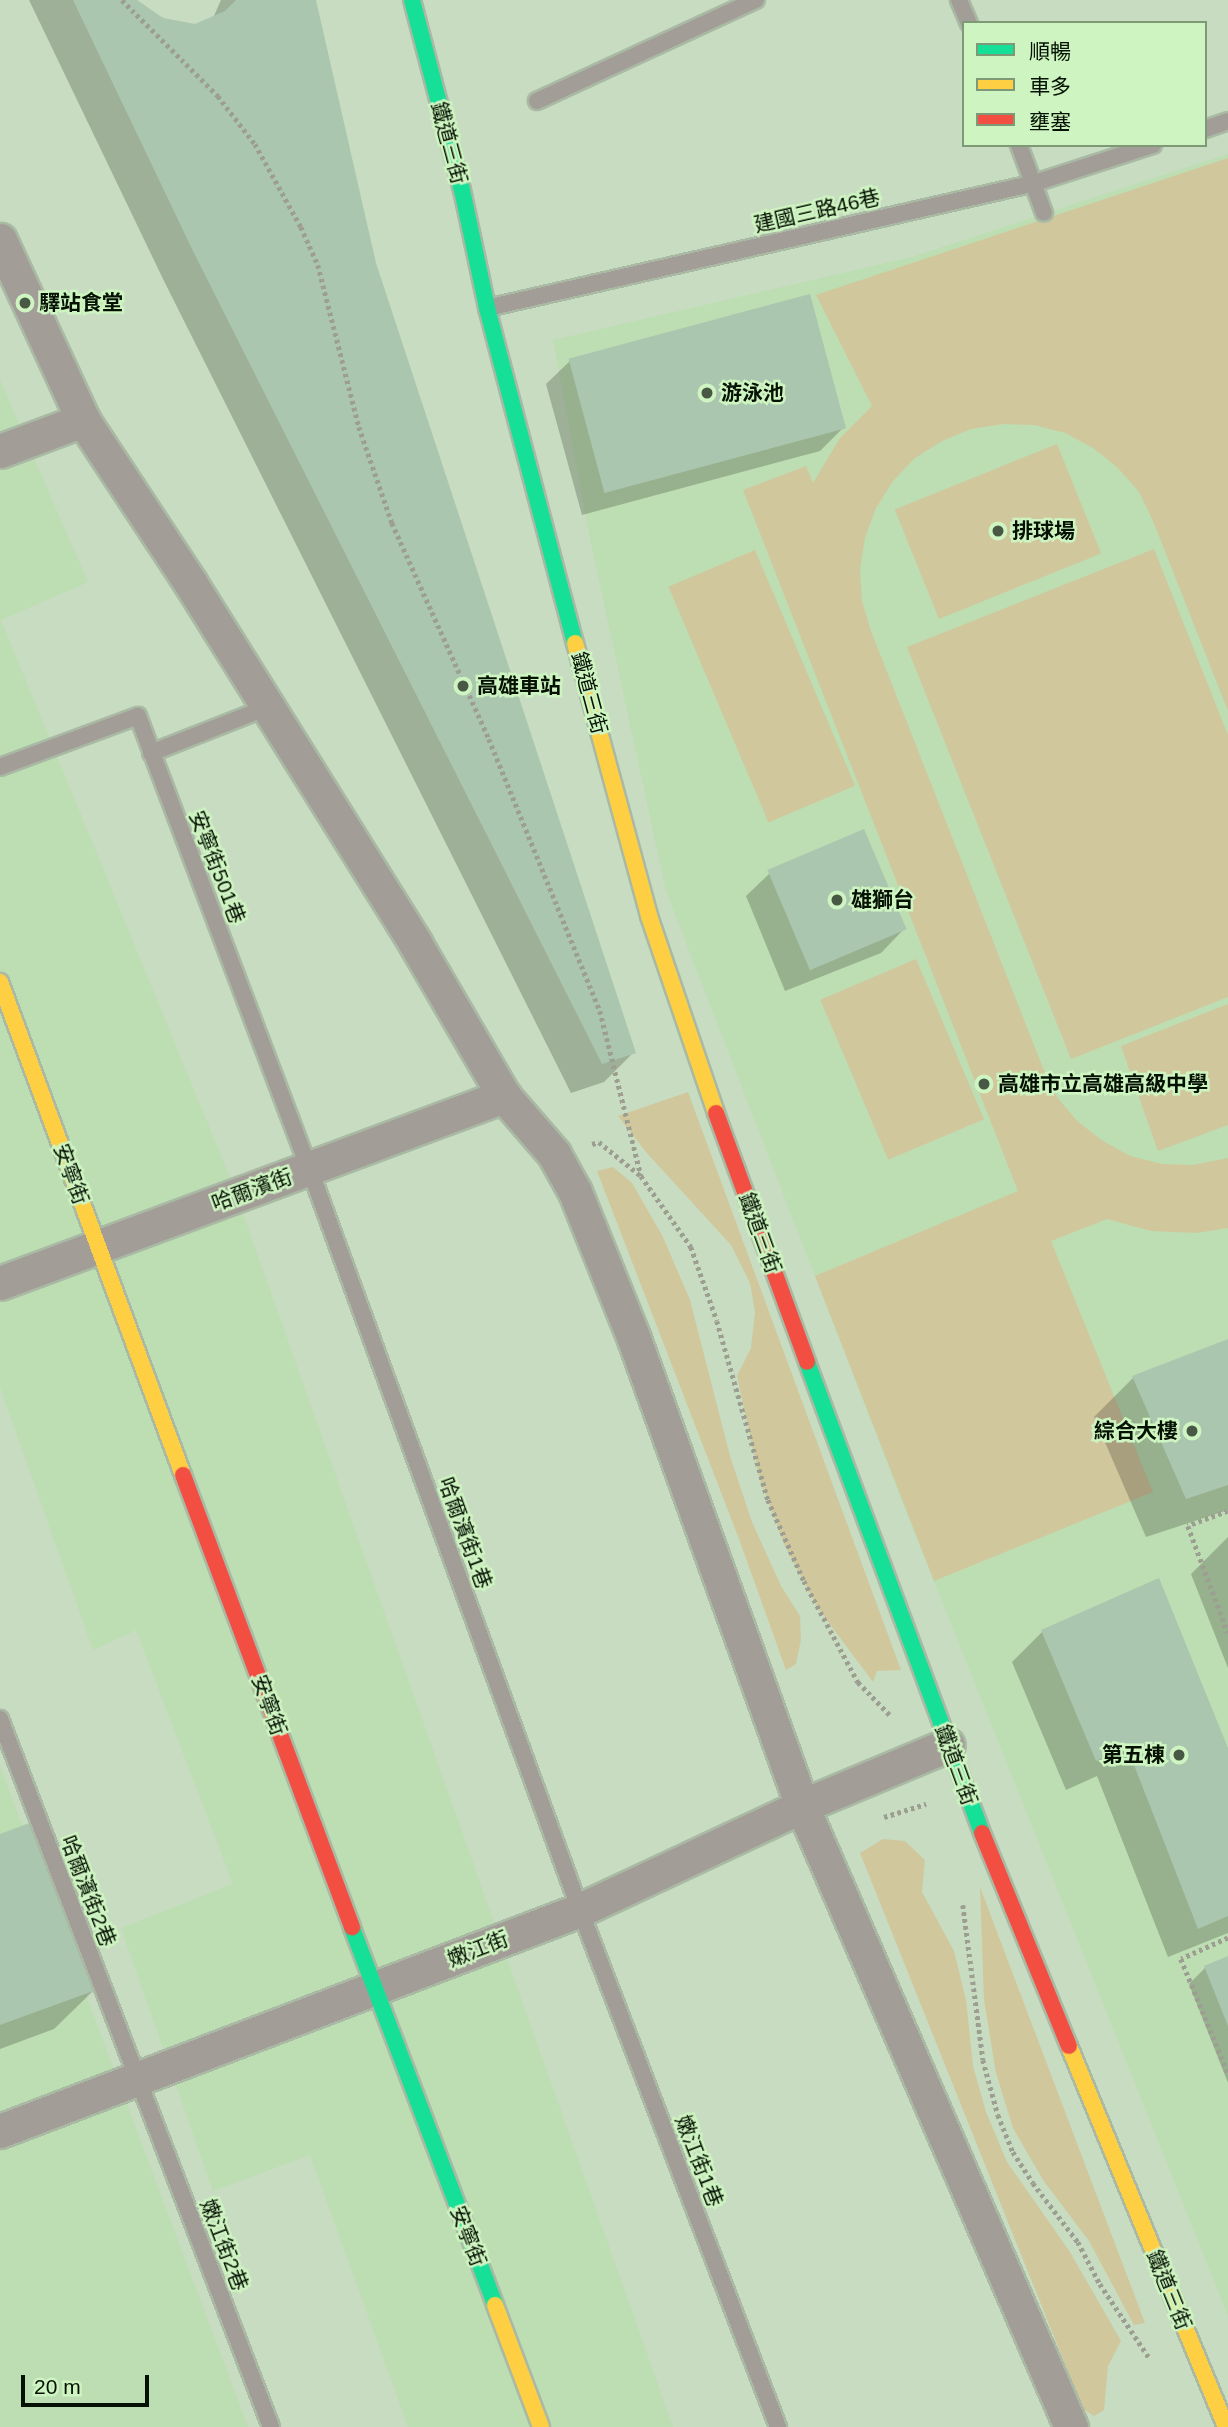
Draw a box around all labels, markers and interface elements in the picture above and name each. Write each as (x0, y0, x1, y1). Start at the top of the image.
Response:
legend (962, 21, 1207, 147)
text: 順暢 (1029, 40, 1071, 63)
text: 車多 (1029, 75, 1071, 98)
street label: 鐵道三街 (426, 99, 472, 187)
text: 壅塞 (1029, 110, 1071, 133)
street label: 建國三路46巷 (752, 184, 882, 238)
place label: 驛站食堂 (39, 290, 123, 316)
marker: 驛站食堂 (17, 295, 33, 311)
place label: 游泳池 (721, 380, 784, 406)
marker: 游泳池 (699, 385, 715, 401)
place label: 排球場 (1012, 518, 1075, 544)
marker: 排球場 (990, 523, 1006, 539)
street label: 鐵道三街 (566, 649, 612, 737)
place label: 高雄車站 (477, 673, 561, 699)
marker: 高雄車站 (455, 678, 471, 694)
street label: 安寧街501巷 (184, 807, 250, 927)
place label: 雄獅台 (851, 887, 914, 913)
marker: 雄獅台 (829, 892, 845, 908)
place label: 高雄市立高雄高級中學 (998, 1071, 1208, 1097)
marker: 高雄市立高雄高級中學 (976, 1076, 992, 1092)
street label: 安寧街 (48, 1140, 94, 1208)
street label: 哈爾濱街 (208, 1164, 296, 1216)
street label: 鐵道三街 (734, 1189, 786, 1277)
place label: 綜合大樓 (1094, 1418, 1178, 1444)
marker: 綜合大樓 (1184, 1423, 1200, 1439)
street label: 哈爾濱街1巷 (433, 1474, 497, 1592)
street label: 安寧街 (246, 1671, 292, 1739)
street label: 鐵道三街 (930, 1721, 982, 1809)
place label: 第五棟 (1102, 1742, 1165, 1768)
marker: 第五棟 (1171, 1747, 1187, 1763)
street label: 哈爾濱街2巷 (55, 1832, 121, 1950)
street label: 嫩江街 (444, 1926, 512, 1972)
street label: 嫩江街1巷 (670, 2112, 728, 2210)
street label: 嫩江街2巷 (195, 2196, 253, 2294)
street label: 安寧街 (445, 2202, 491, 2270)
street label: 鐵道三街 (1142, 2246, 1196, 2334)
scale bar (24, 2360, 152, 2404)
text: 20 m (34, 2375, 81, 2398)

